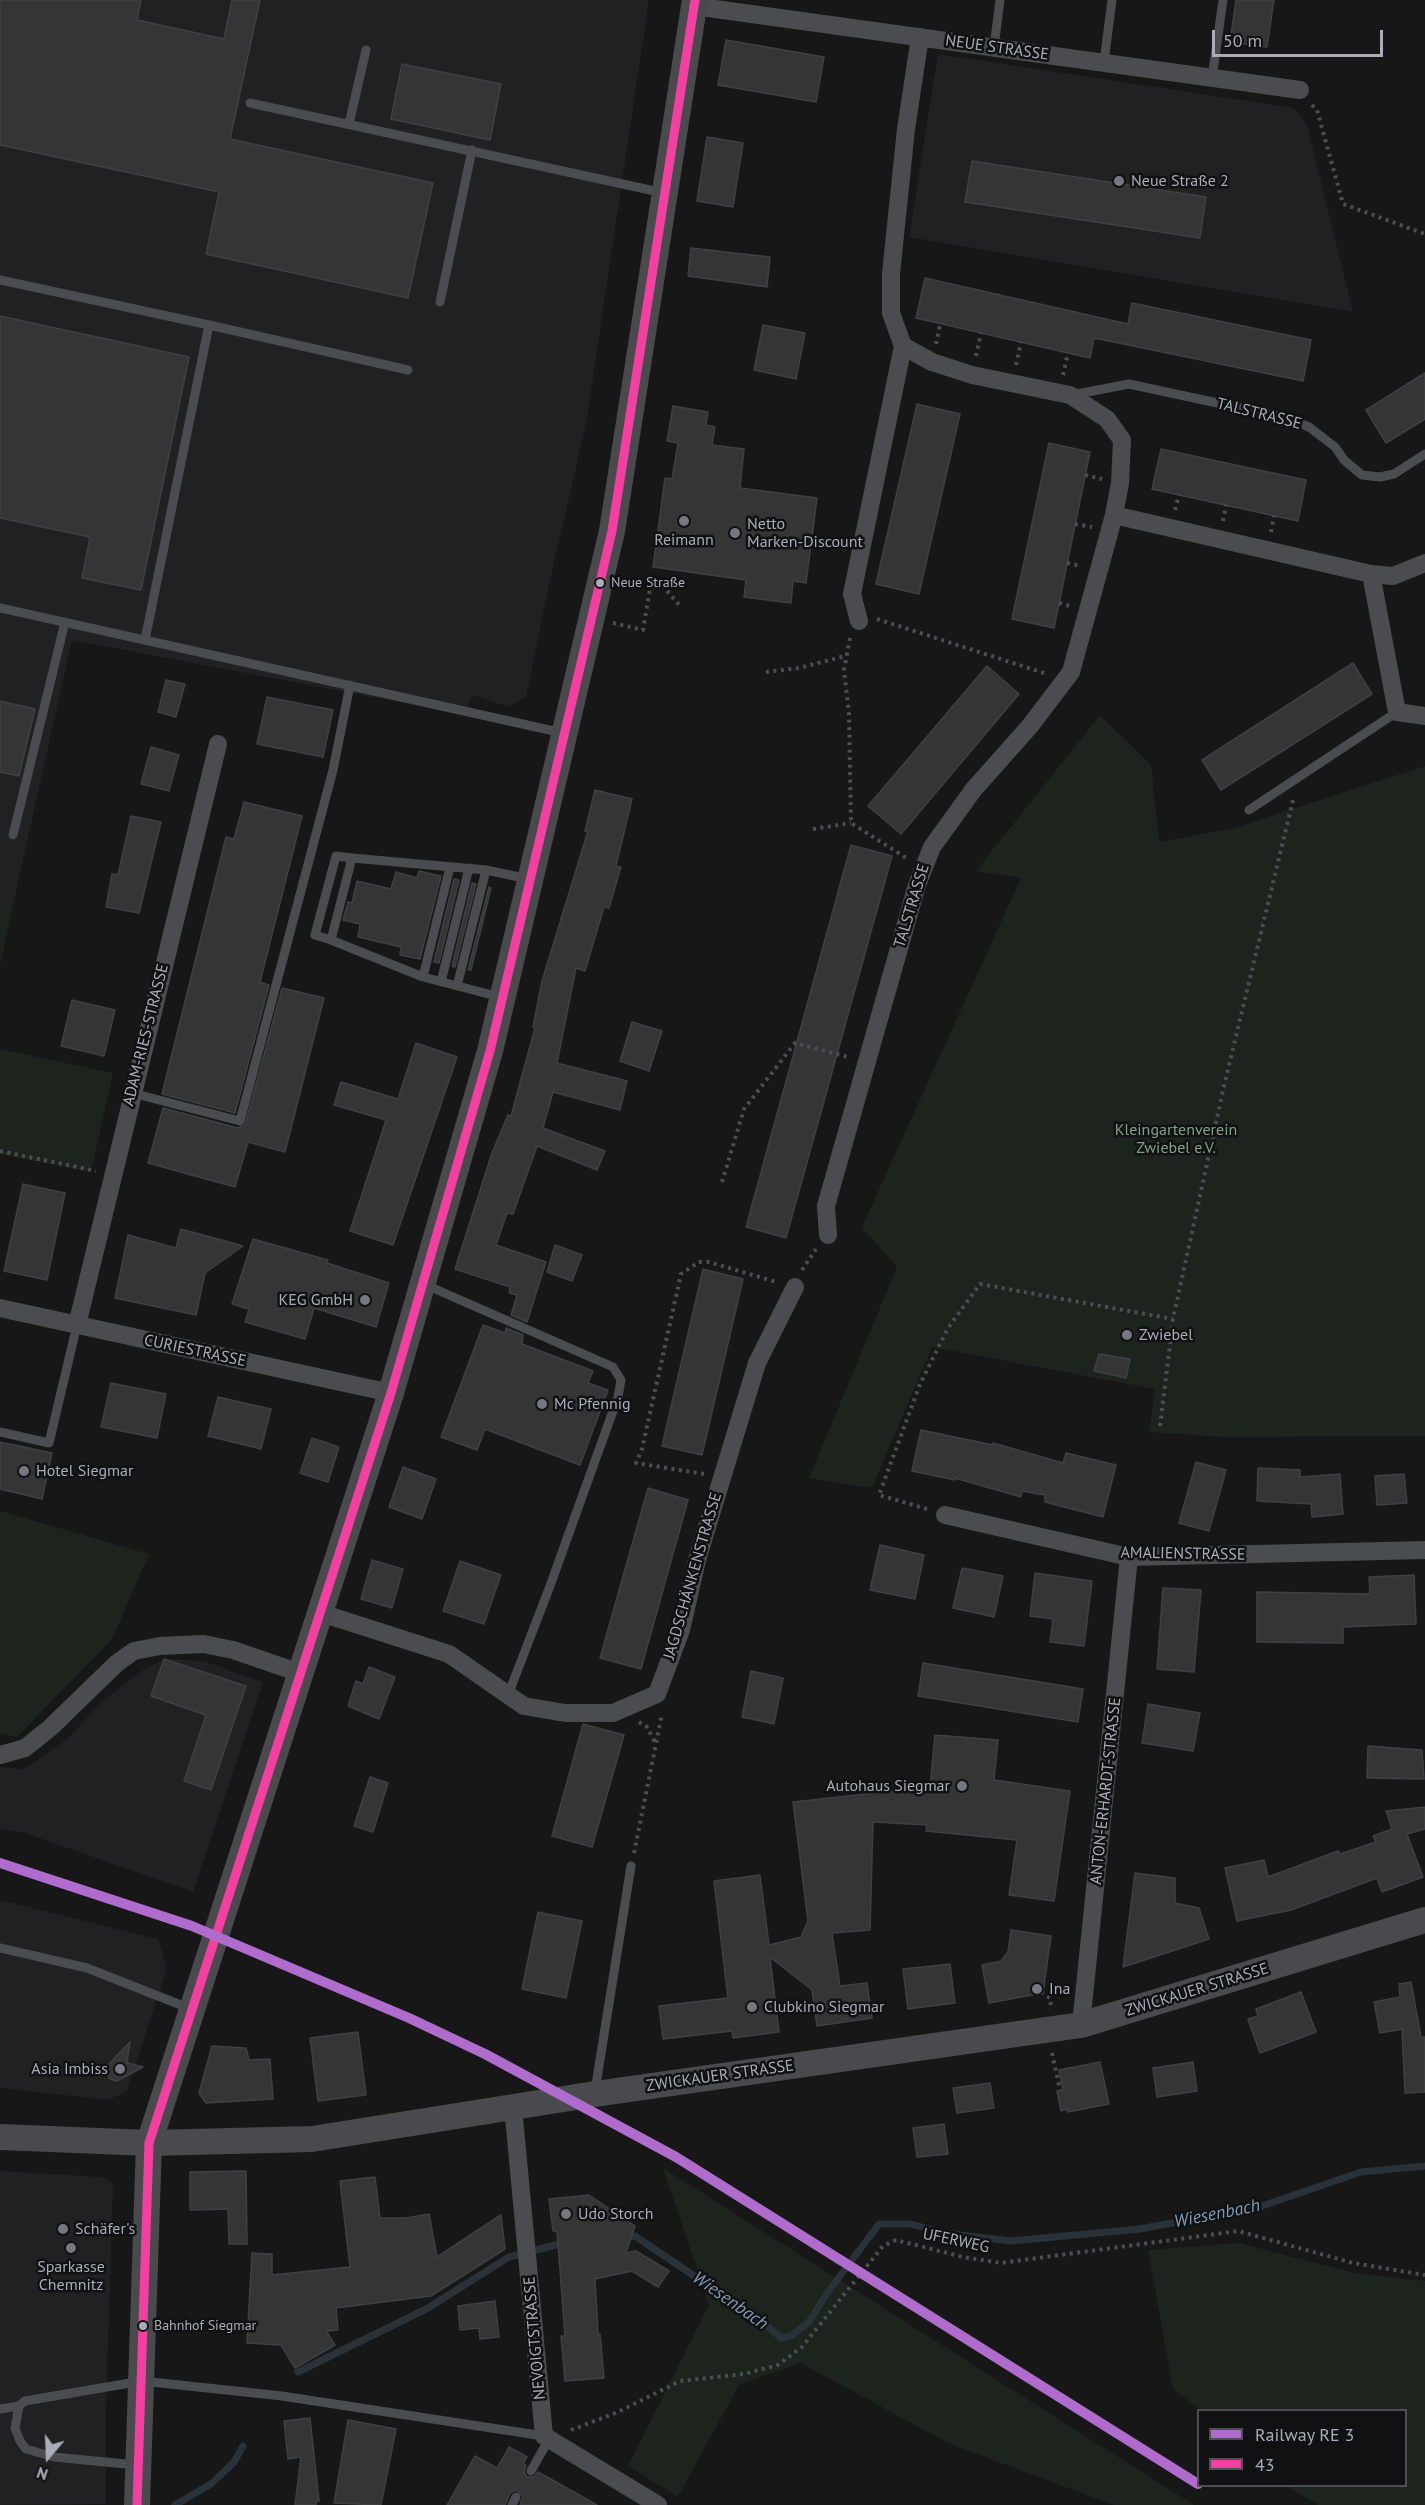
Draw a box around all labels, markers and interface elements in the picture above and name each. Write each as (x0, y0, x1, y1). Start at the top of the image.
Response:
scale bar (1215, 18, 1386, 56)
text: 50 m (1223, 29, 1262, 52)
street label: NEUE STRASSE (944, 31, 1050, 65)
place label: Neue Straße 2 (1131, 171, 1229, 191)
marker: Neue Straße 2 (1112, 174, 1126, 188)
street label: TALSTRASSE (1215, 394, 1303, 434)
marker: Reimann (677, 514, 691, 528)
place label: Netto Marken-Discount (747, 514, 863, 552)
marker: Netto Marken-Discount (728, 526, 742, 540)
place label: Reimann (654, 530, 714, 550)
place label: Neue Straße (611, 575, 685, 591)
marker: Neue Straße (594, 577, 606, 589)
street label: TALSTRASSE (890, 862, 934, 950)
street label: ADAM-RIES-STRASSE (119, 962, 173, 1108)
park label: Kleingartenverein Zwiebel e.V. (1115, 1120, 1237, 1158)
place label: KEG GmbH (278, 1290, 353, 1310)
marker: KEG GmbH (358, 1293, 372, 1307)
place label: Zwiebel (1139, 1325, 1193, 1345)
marker: Zwiebel (1120, 1328, 1134, 1342)
street label: CURIESTRASSE (142, 1331, 248, 1371)
place label: Mc Pfennig (554, 1394, 631, 1414)
marker: Mc Pfennig (535, 1397, 549, 1411)
place label: Hotel Siegmar (36, 1461, 133, 1481)
marker: Hotel Siegmar (17, 1464, 31, 1478)
street label: JAGDSCHÄNKENSTRASSE (660, 1490, 726, 1662)
street label: AMALIENSTRASSE (1120, 1543, 1246, 1565)
street label: ANTON-ERHARDT-STRASSE (1087, 1697, 1125, 1885)
place label: Autohaus Siegmar (826, 1776, 950, 1796)
marker: Autohaus Siegmar (955, 1779, 969, 1793)
street label: ZWICKAUER STRASSE (1123, 1959, 1271, 2021)
place label: Ina (1049, 1979, 1070, 1999)
marker: Ina (1030, 1982, 1044, 1996)
place label: Clubkino Siegmar (764, 1997, 884, 2017)
marker: Clubkino Siegmar (745, 2000, 759, 2014)
street label: ZWICKAUER STRASSE (645, 2056, 795, 2096)
place label: Asia Imbiss (31, 2059, 108, 2079)
marker: Asia Imbiss (113, 2062, 127, 2076)
water label: Wiesenbach (1172, 2195, 1262, 2233)
place label: Udo Storch (578, 2204, 654, 2224)
marker: Udo Storch (559, 2207, 573, 2221)
place label: Schäfer's (75, 2219, 135, 2239)
marker: Schäfer's (56, 2222, 70, 2236)
street label: UFERWEG (921, 2225, 991, 2257)
marker: Sparkasse Chemnitz (64, 2241, 78, 2255)
place label: Sparkasse Chemnitz (37, 2257, 105, 2295)
water label: Wiesenbach (688, 2267, 772, 2335)
street label: NEVOIGTSTRASSE (520, 2276, 550, 2400)
place label: Bahnhof Siegmar (154, 2318, 256, 2334)
marker: Bahnhof Siegmar (137, 2320, 149, 2332)
legend (1197, 2409, 1407, 2487)
text: Railway RE 3 (1255, 2423, 1354, 2446)
north arrow (18, 2427, 78, 2487)
text: 43 (1255, 2453, 1275, 2476)
text: N (34, 2463, 50, 2485)

